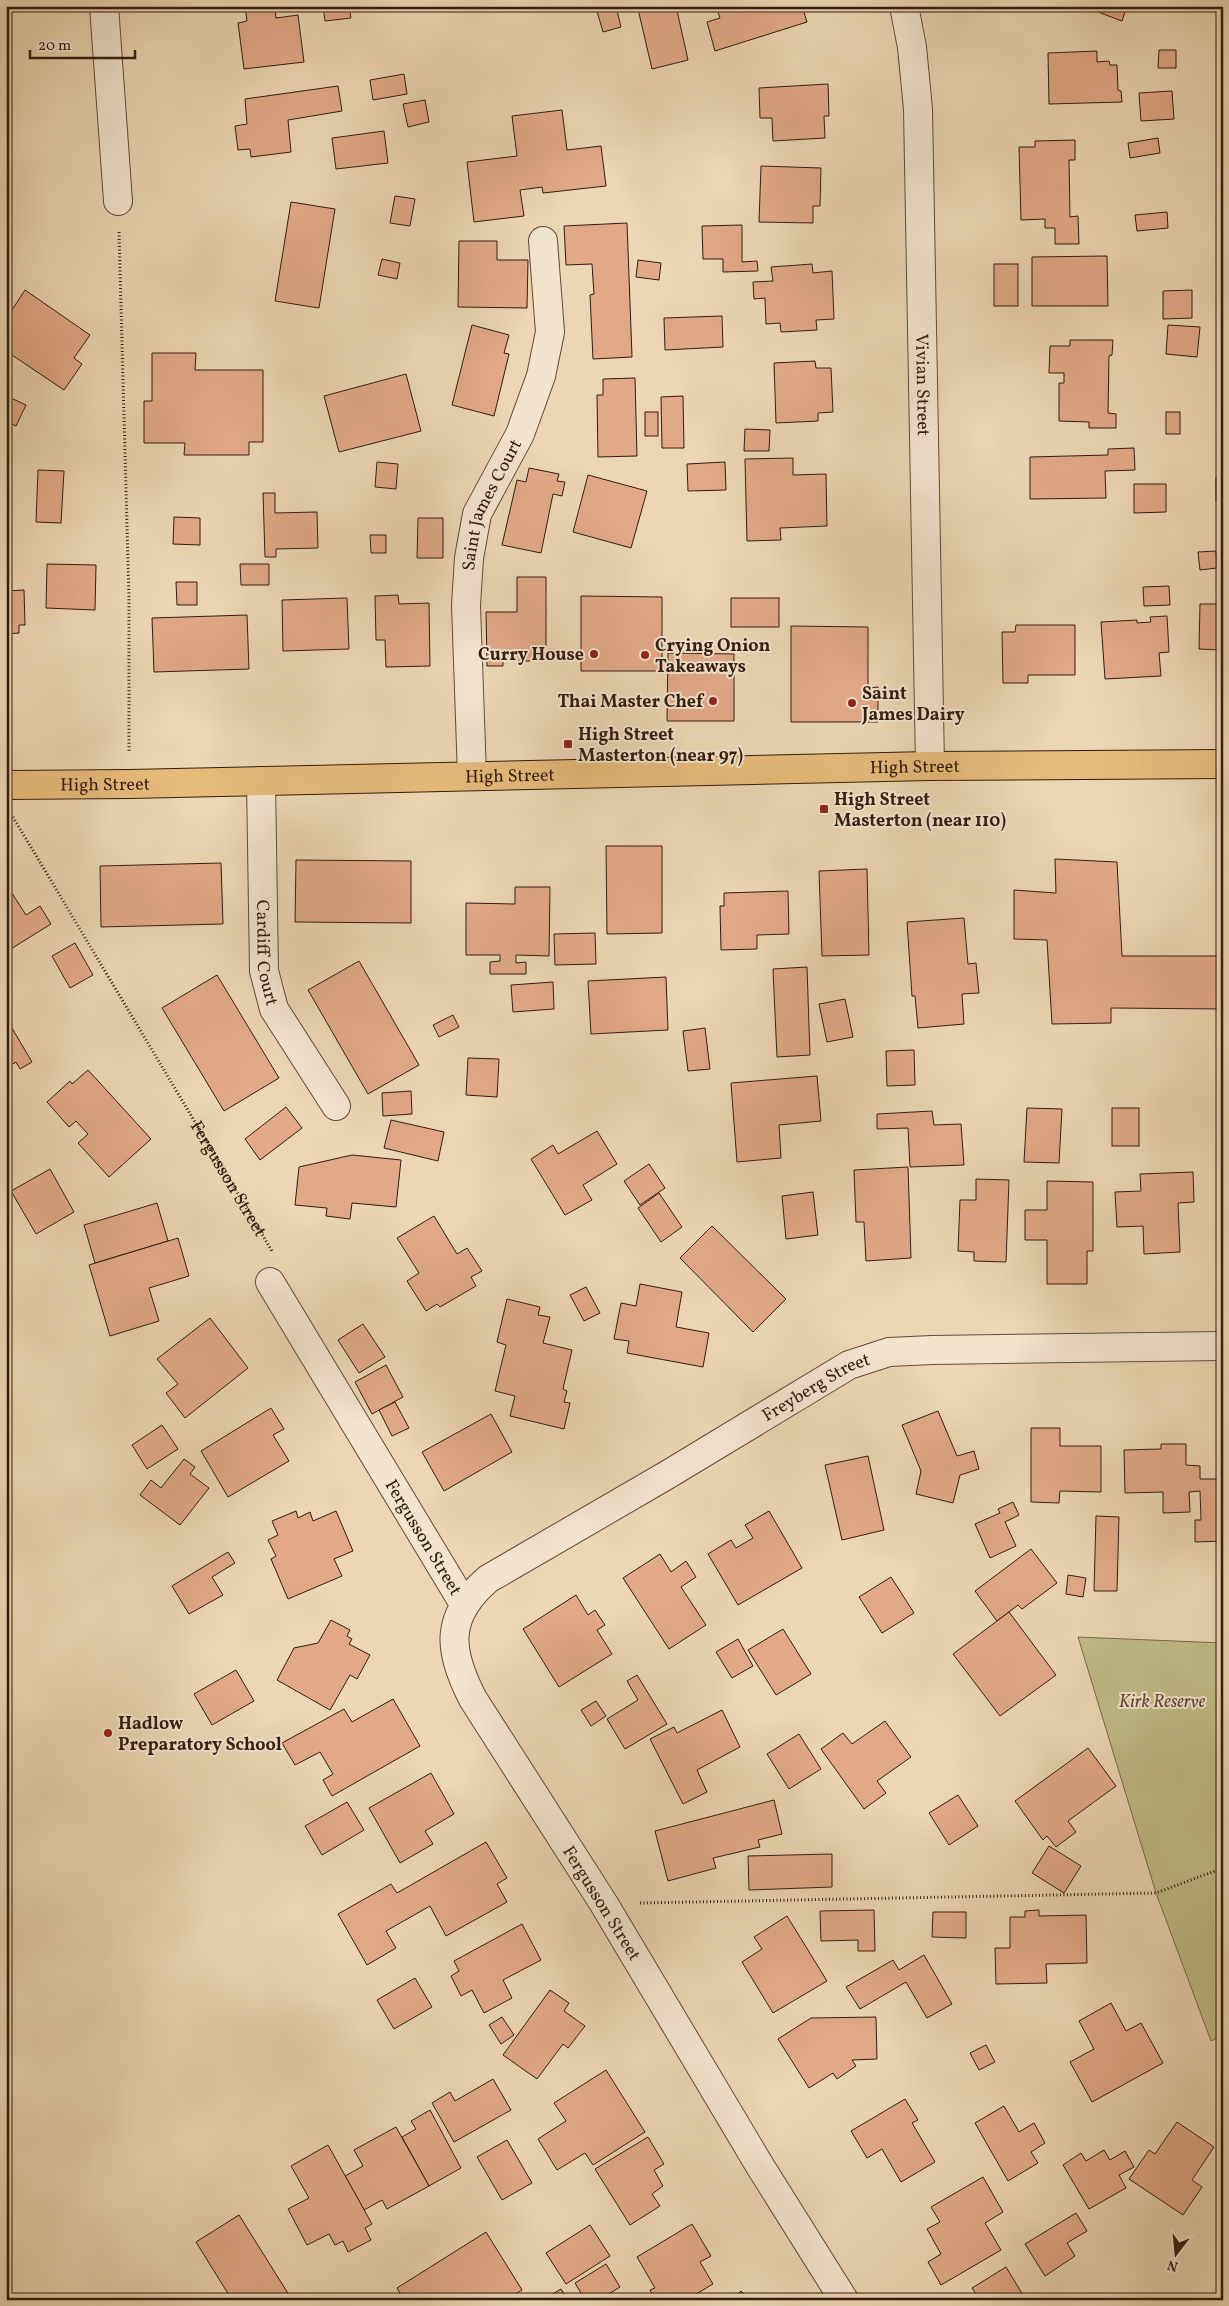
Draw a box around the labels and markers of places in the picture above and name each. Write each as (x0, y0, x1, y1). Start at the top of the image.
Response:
place label: Crying Onion Takeaways (655, 634, 771, 680)
place label: Curry House (478, 643, 584, 668)
marker: Curry House (588, 648, 600, 660)
marker: Crying Onion Takeaways (639, 649, 651, 661)
place label: Saint James Dairy (861, 682, 965, 728)
place label: Thai Master Chef (557, 690, 705, 715)
marker: Thai Master Chef (707, 695, 719, 707)
marker: Saint James Dairy (846, 697, 858, 709)
place label: High Street Masterton (near 97) (578, 723, 743, 769)
marker: High Street Masterton (near 97) (562, 738, 574, 750)
place label: High Street Masterton (near 110) (834, 788, 1006, 834)
marker: High Street Masterton (near 110) (818, 803, 830, 815)
place label: Hadlow Preparatory School (118, 1712, 282, 1758)
marker: Hadlow Preparatory School (102, 1727, 114, 1739)

